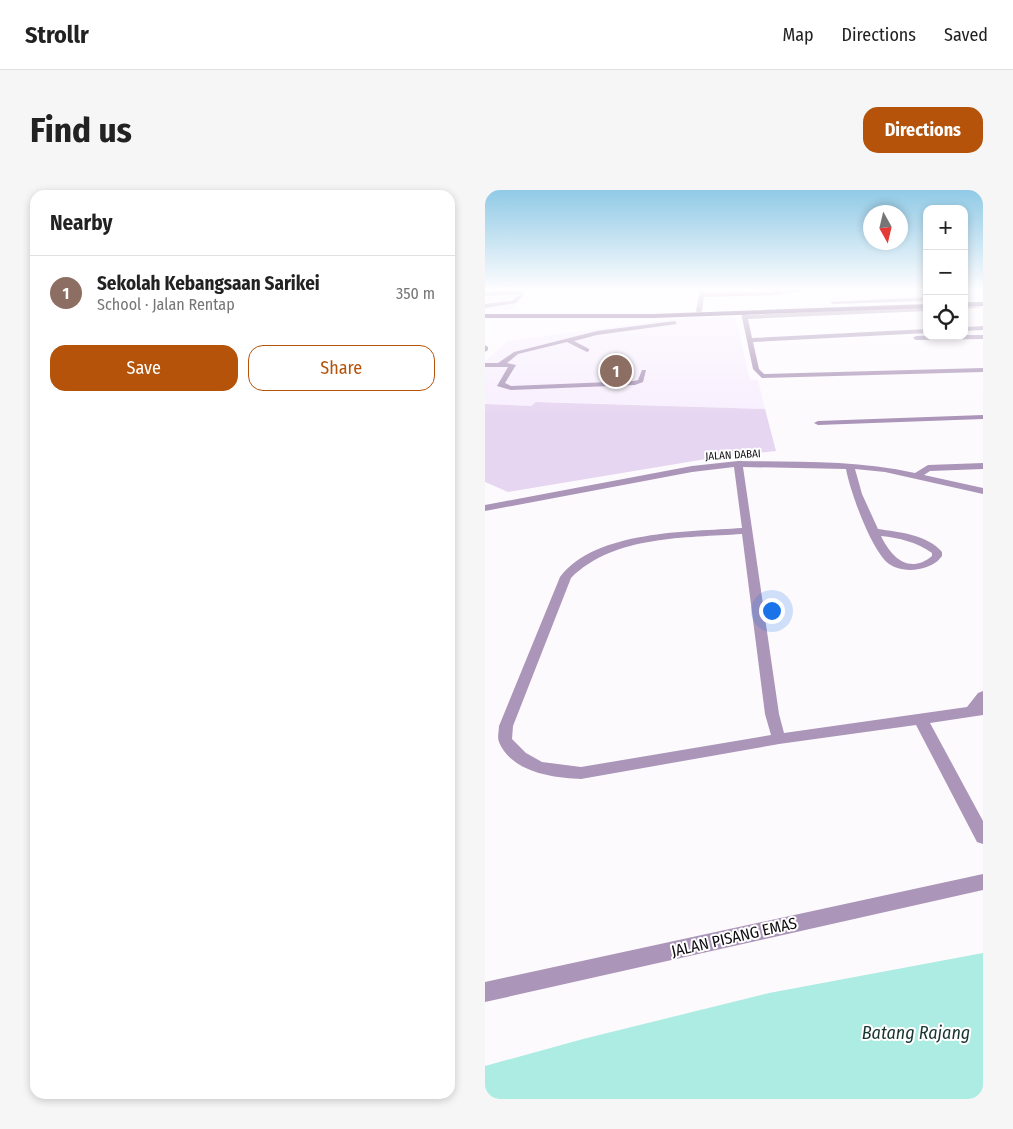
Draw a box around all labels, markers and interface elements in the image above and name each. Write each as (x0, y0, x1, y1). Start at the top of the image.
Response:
text: Strollr (25, 21, 89, 49)
text: Map (782, 24, 814, 46)
text: Directions (842, 24, 916, 46)
text: Saved (944, 24, 988, 46)
button: Directions (863, 107, 983, 153)
text: Find us (30, 109, 132, 151)
north arrow (863, 205, 908, 250)
map controls (923, 205, 968, 340)
button: + (923, 205, 968, 250)
text: Nearby (50, 210, 112, 236)
button: − (923, 250, 968, 295)
text: Sekolah Kebangsaan Sarikei (97, 272, 320, 295)
text: 1 (63, 284, 69, 303)
text: 350 m (396, 284, 435, 303)
text: School · Jalan Rentap (97, 295, 235, 314)
button: locate (923, 295, 968, 340)
button: Save (50, 345, 238, 391)
button: Share (248, 345, 435, 391)
pin: 1 (600, 352, 632, 390)
street label: JALAN DABAI (705, 447, 761, 463)
your location (759, 598, 785, 624)
street label: JALAN PISANG EMAS (669, 913, 799, 961)
water label: Batang Rajang (862, 1022, 970, 1044)

